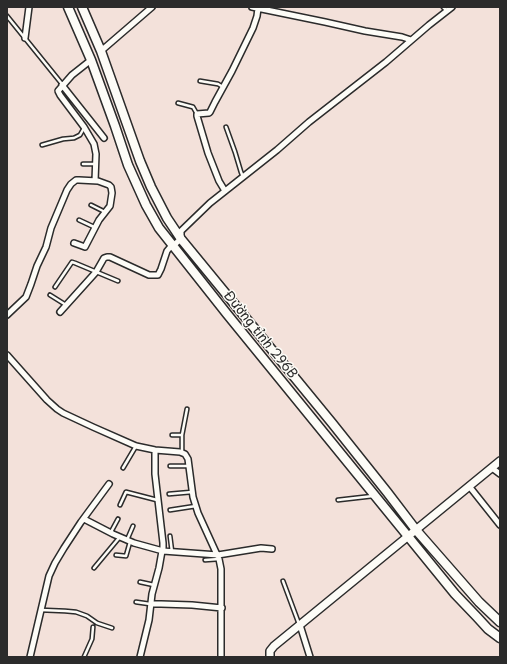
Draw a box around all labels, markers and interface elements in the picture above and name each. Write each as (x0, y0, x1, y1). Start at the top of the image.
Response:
street label: Đường tỉnh 296B (220, 288, 300, 382)

